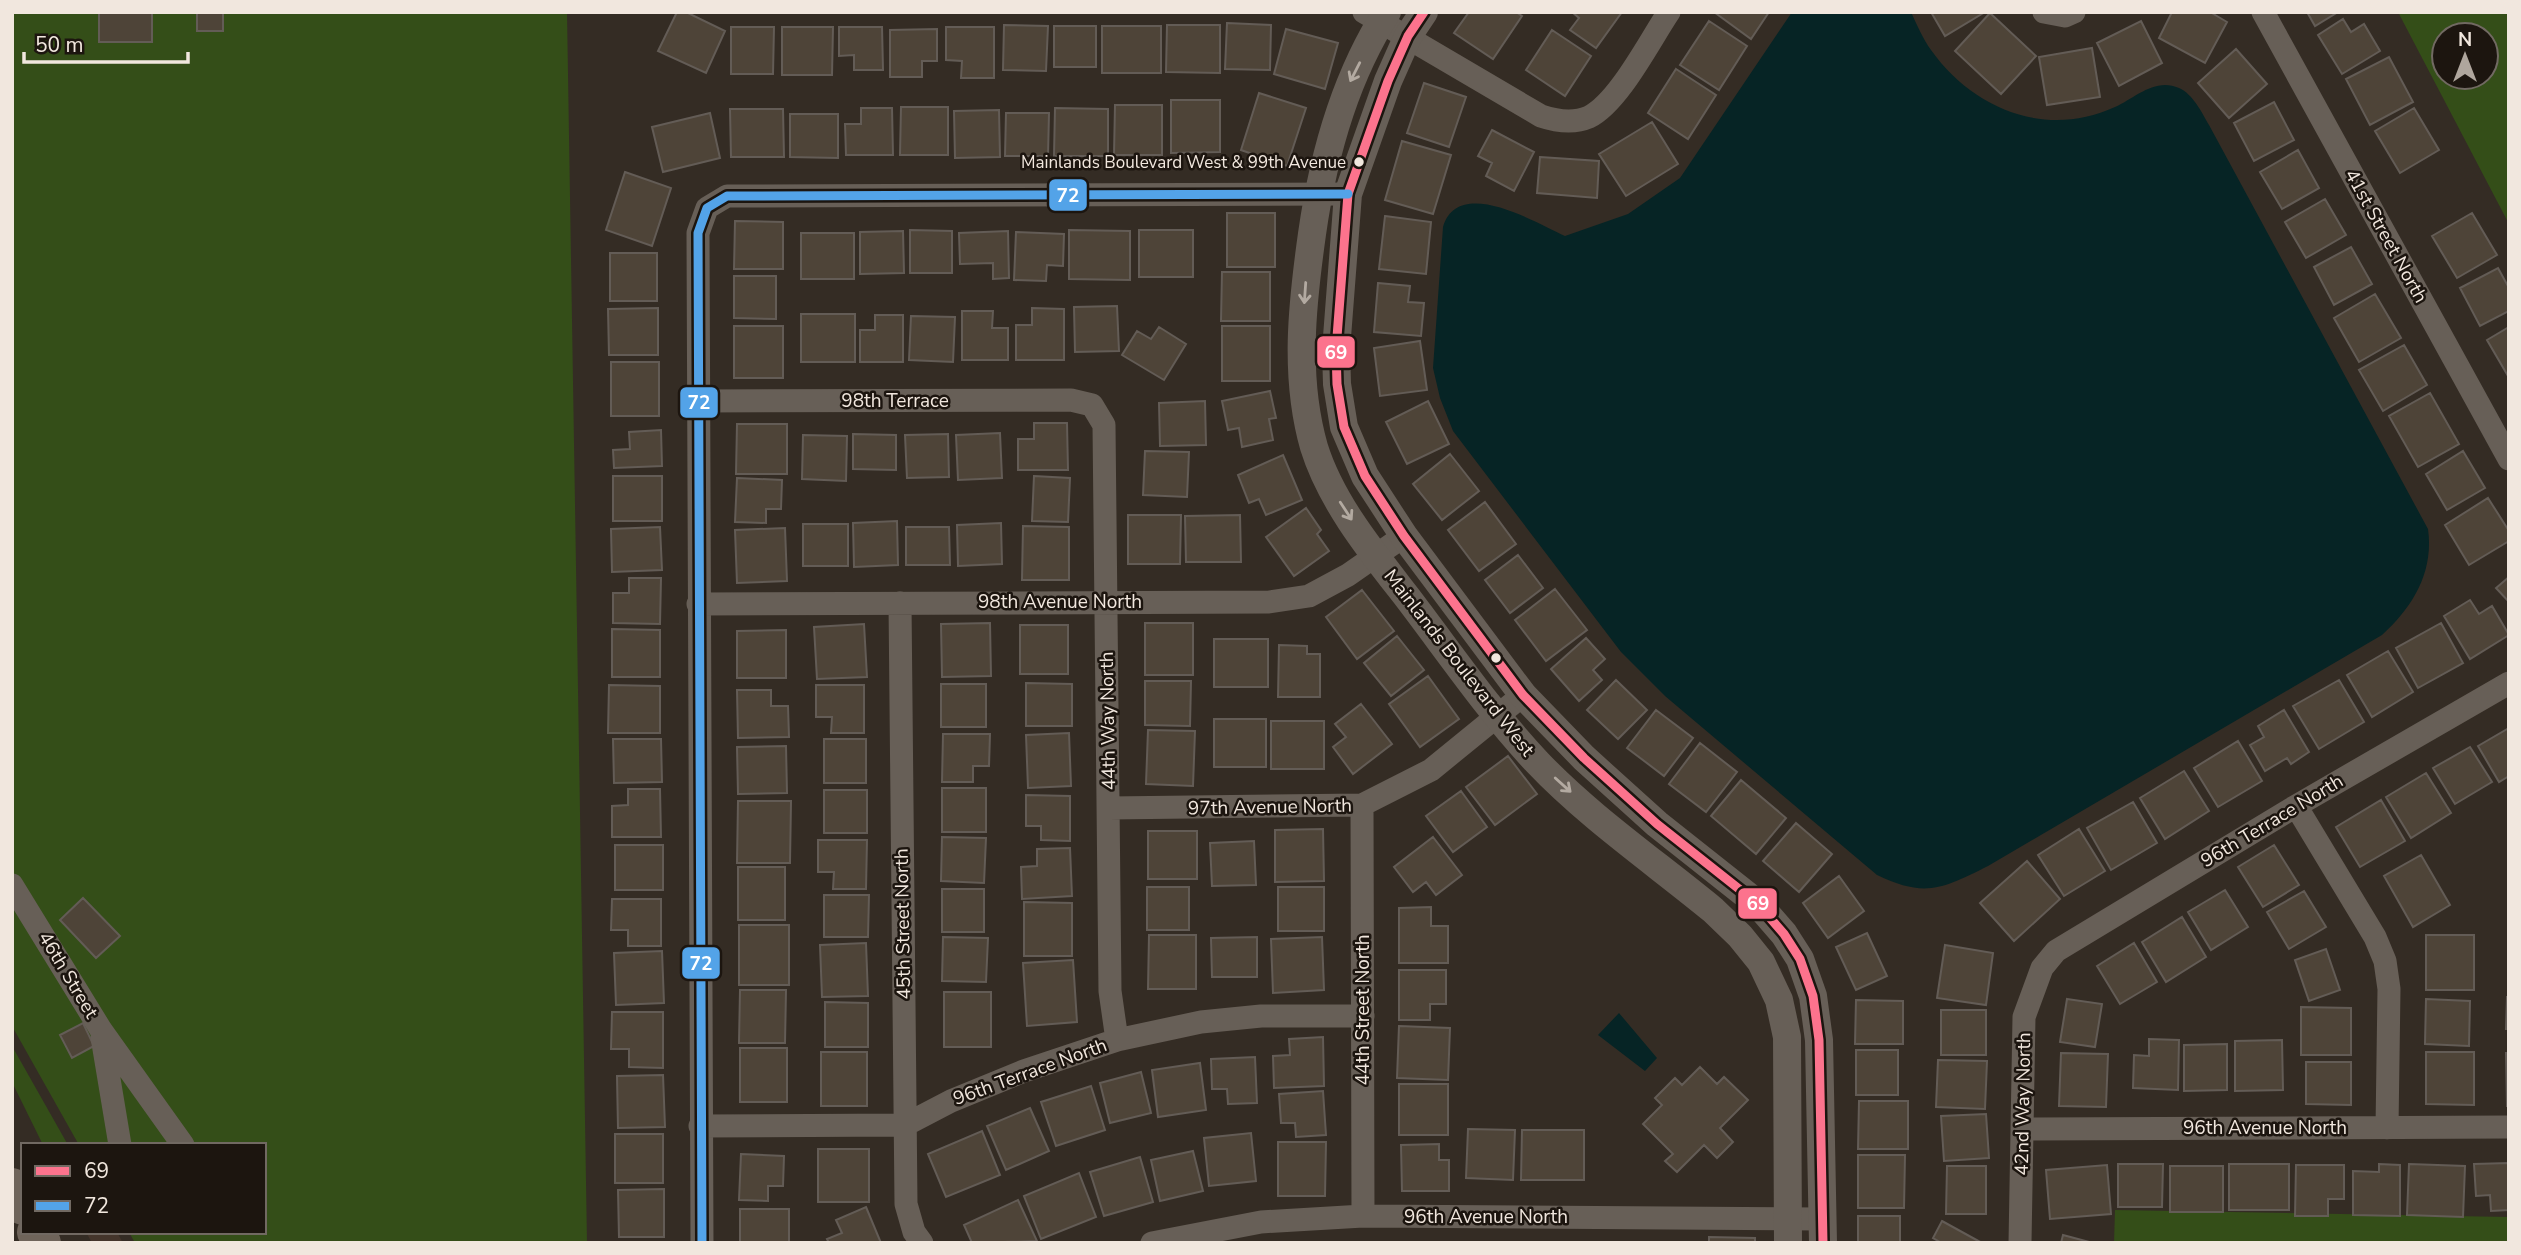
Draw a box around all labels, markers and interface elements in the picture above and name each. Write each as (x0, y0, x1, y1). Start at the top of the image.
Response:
scale bar (24, 21, 189, 65)
north arrow (2430, 21, 2500, 91)
text: N (2458, 27, 2472, 53)
text: 50 m (35, 31, 84, 59)
one-way arrow (1348, 62, 1362, 82)
place label: Mainlands Boulevard West & 99th Avenue (1021, 151, 1346, 174)
marker: Mainlands Boulevard West & 99th Avenue (1352, 155, 1366, 169)
street label: 41st Street North (2338, 164, 2434, 308)
line badge: 72 (1048, 178, 1088, 212)
text: 72 (1057, 183, 1079, 209)
one-way arrow (1298, 281, 1311, 304)
line badge: 69 (1316, 335, 1356, 369)
text: 69 (1325, 340, 1347, 366)
line badge: 72 (679, 386, 719, 419)
street label: 98th Terrace (841, 388, 949, 414)
text: 72 (688, 390, 710, 416)
one-way arrow (1340, 501, 1354, 521)
street label: Mainlands Boulevard West (1378, 564, 1540, 762)
street label: 98th Avenue North (978, 589, 1142, 615)
street label: 44th Way North (1094, 651, 1122, 791)
unlabelled marker (1489, 651, 1503, 665)
street label: 96th Terrace North (2196, 768, 2348, 874)
one-way arrow (1554, 777, 1572, 793)
street label: 97th Avenue North (1188, 793, 1352, 821)
street label: 45th Street North (889, 848, 917, 1000)
line badge: 69 (1737, 887, 1778, 920)
text: 69 (1747, 891, 1769, 917)
street label: 46th Street (32, 927, 104, 1024)
street label: 44th Street North (1350, 934, 1376, 1086)
line badge: 72 (681, 946, 721, 980)
text: 72 (690, 951, 712, 977)
street label: 96th Terrace North (950, 1032, 1110, 1112)
street label: 42nd Way North (2009, 1032, 2037, 1176)
street label: 96th Avenue North (2183, 1115, 2347, 1141)
legend (21, 1143, 266, 1234)
text: 69 (84, 1157, 109, 1185)
text: 72 (84, 1192, 109, 1220)
street label: 96th Avenue North (1404, 1204, 1568, 1230)

